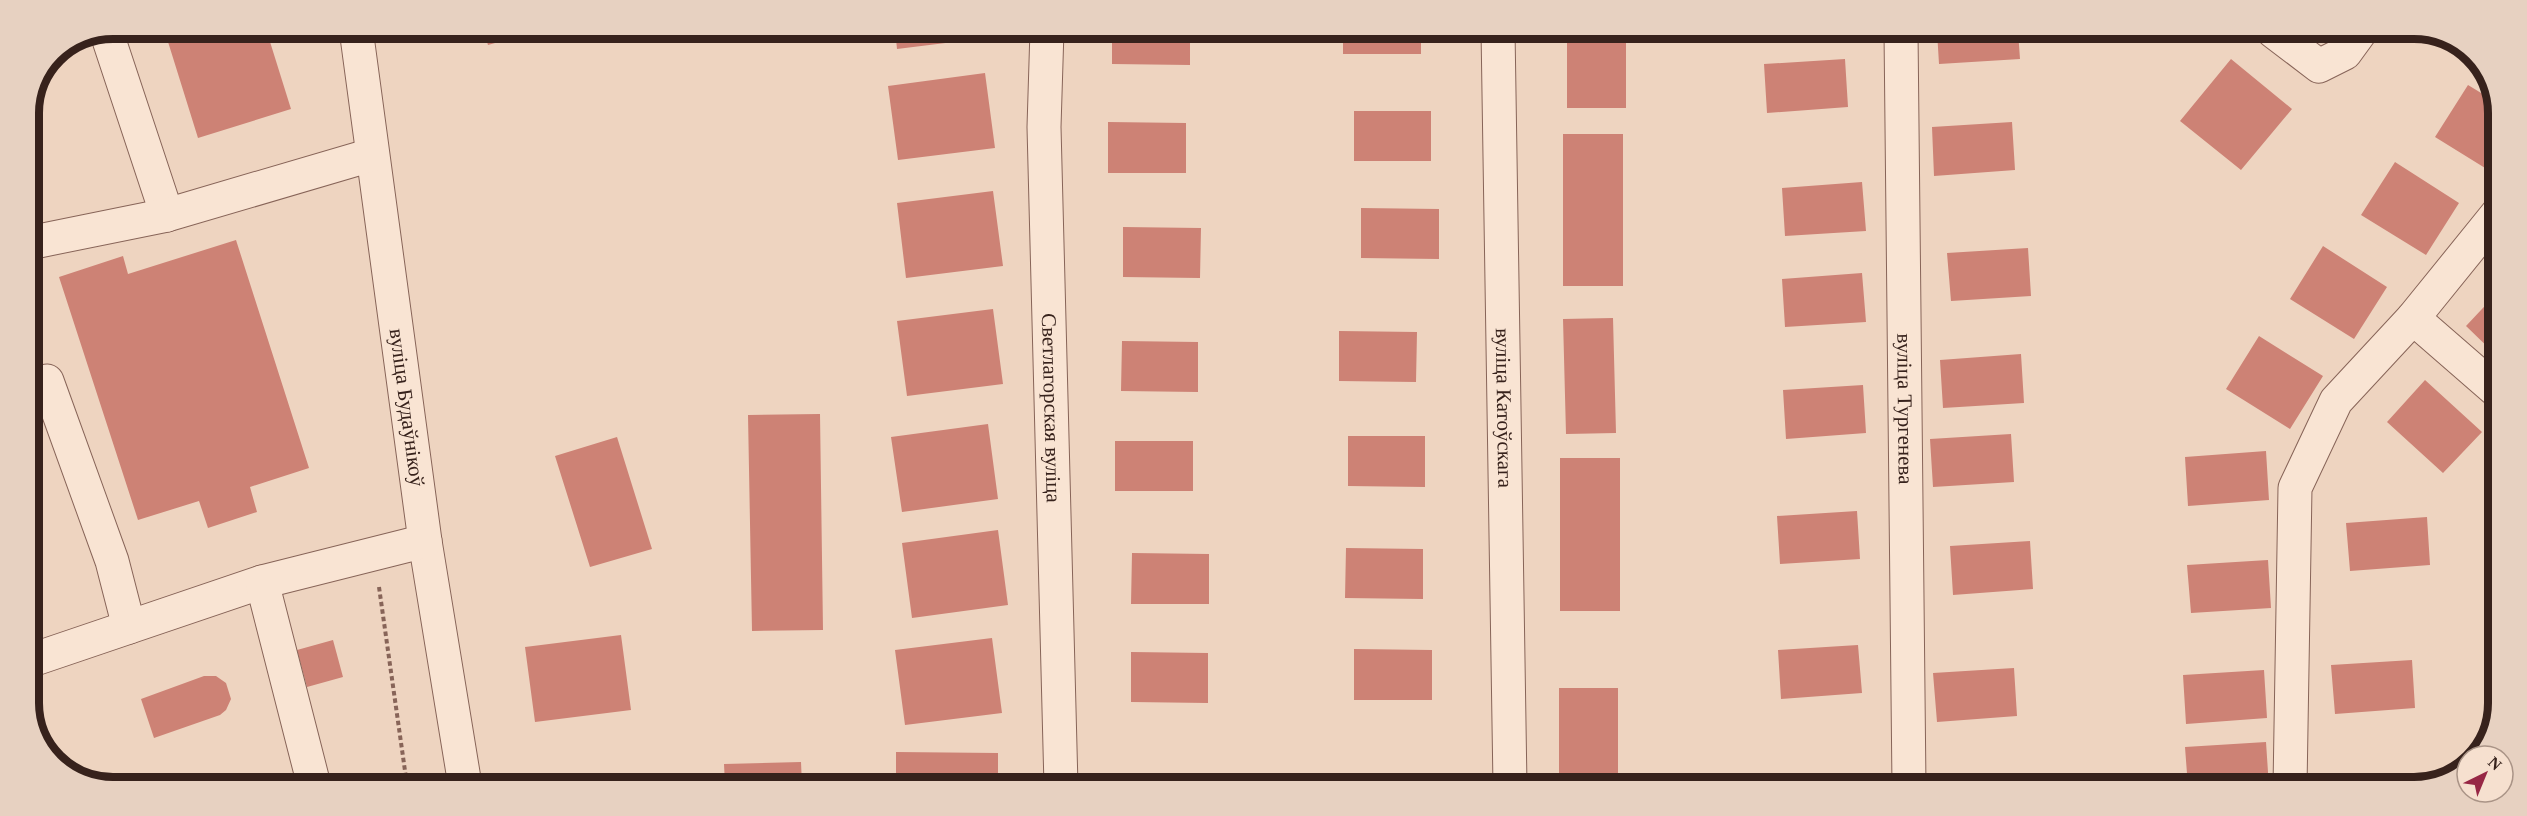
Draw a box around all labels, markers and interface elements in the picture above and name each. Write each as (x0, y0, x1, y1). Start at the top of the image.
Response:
street label: Светлагорская вуліца (1037, 313, 1066, 504)
street label: вуліца Будаўнікоў (384, 327, 430, 489)
street label: вуліца Катоўскага (1491, 328, 1517, 489)
street label: вуліца Тургенева (1892, 333, 1918, 485)
north arrow (2455, 744, 2515, 804)
text: N (2485, 753, 2505, 774)

